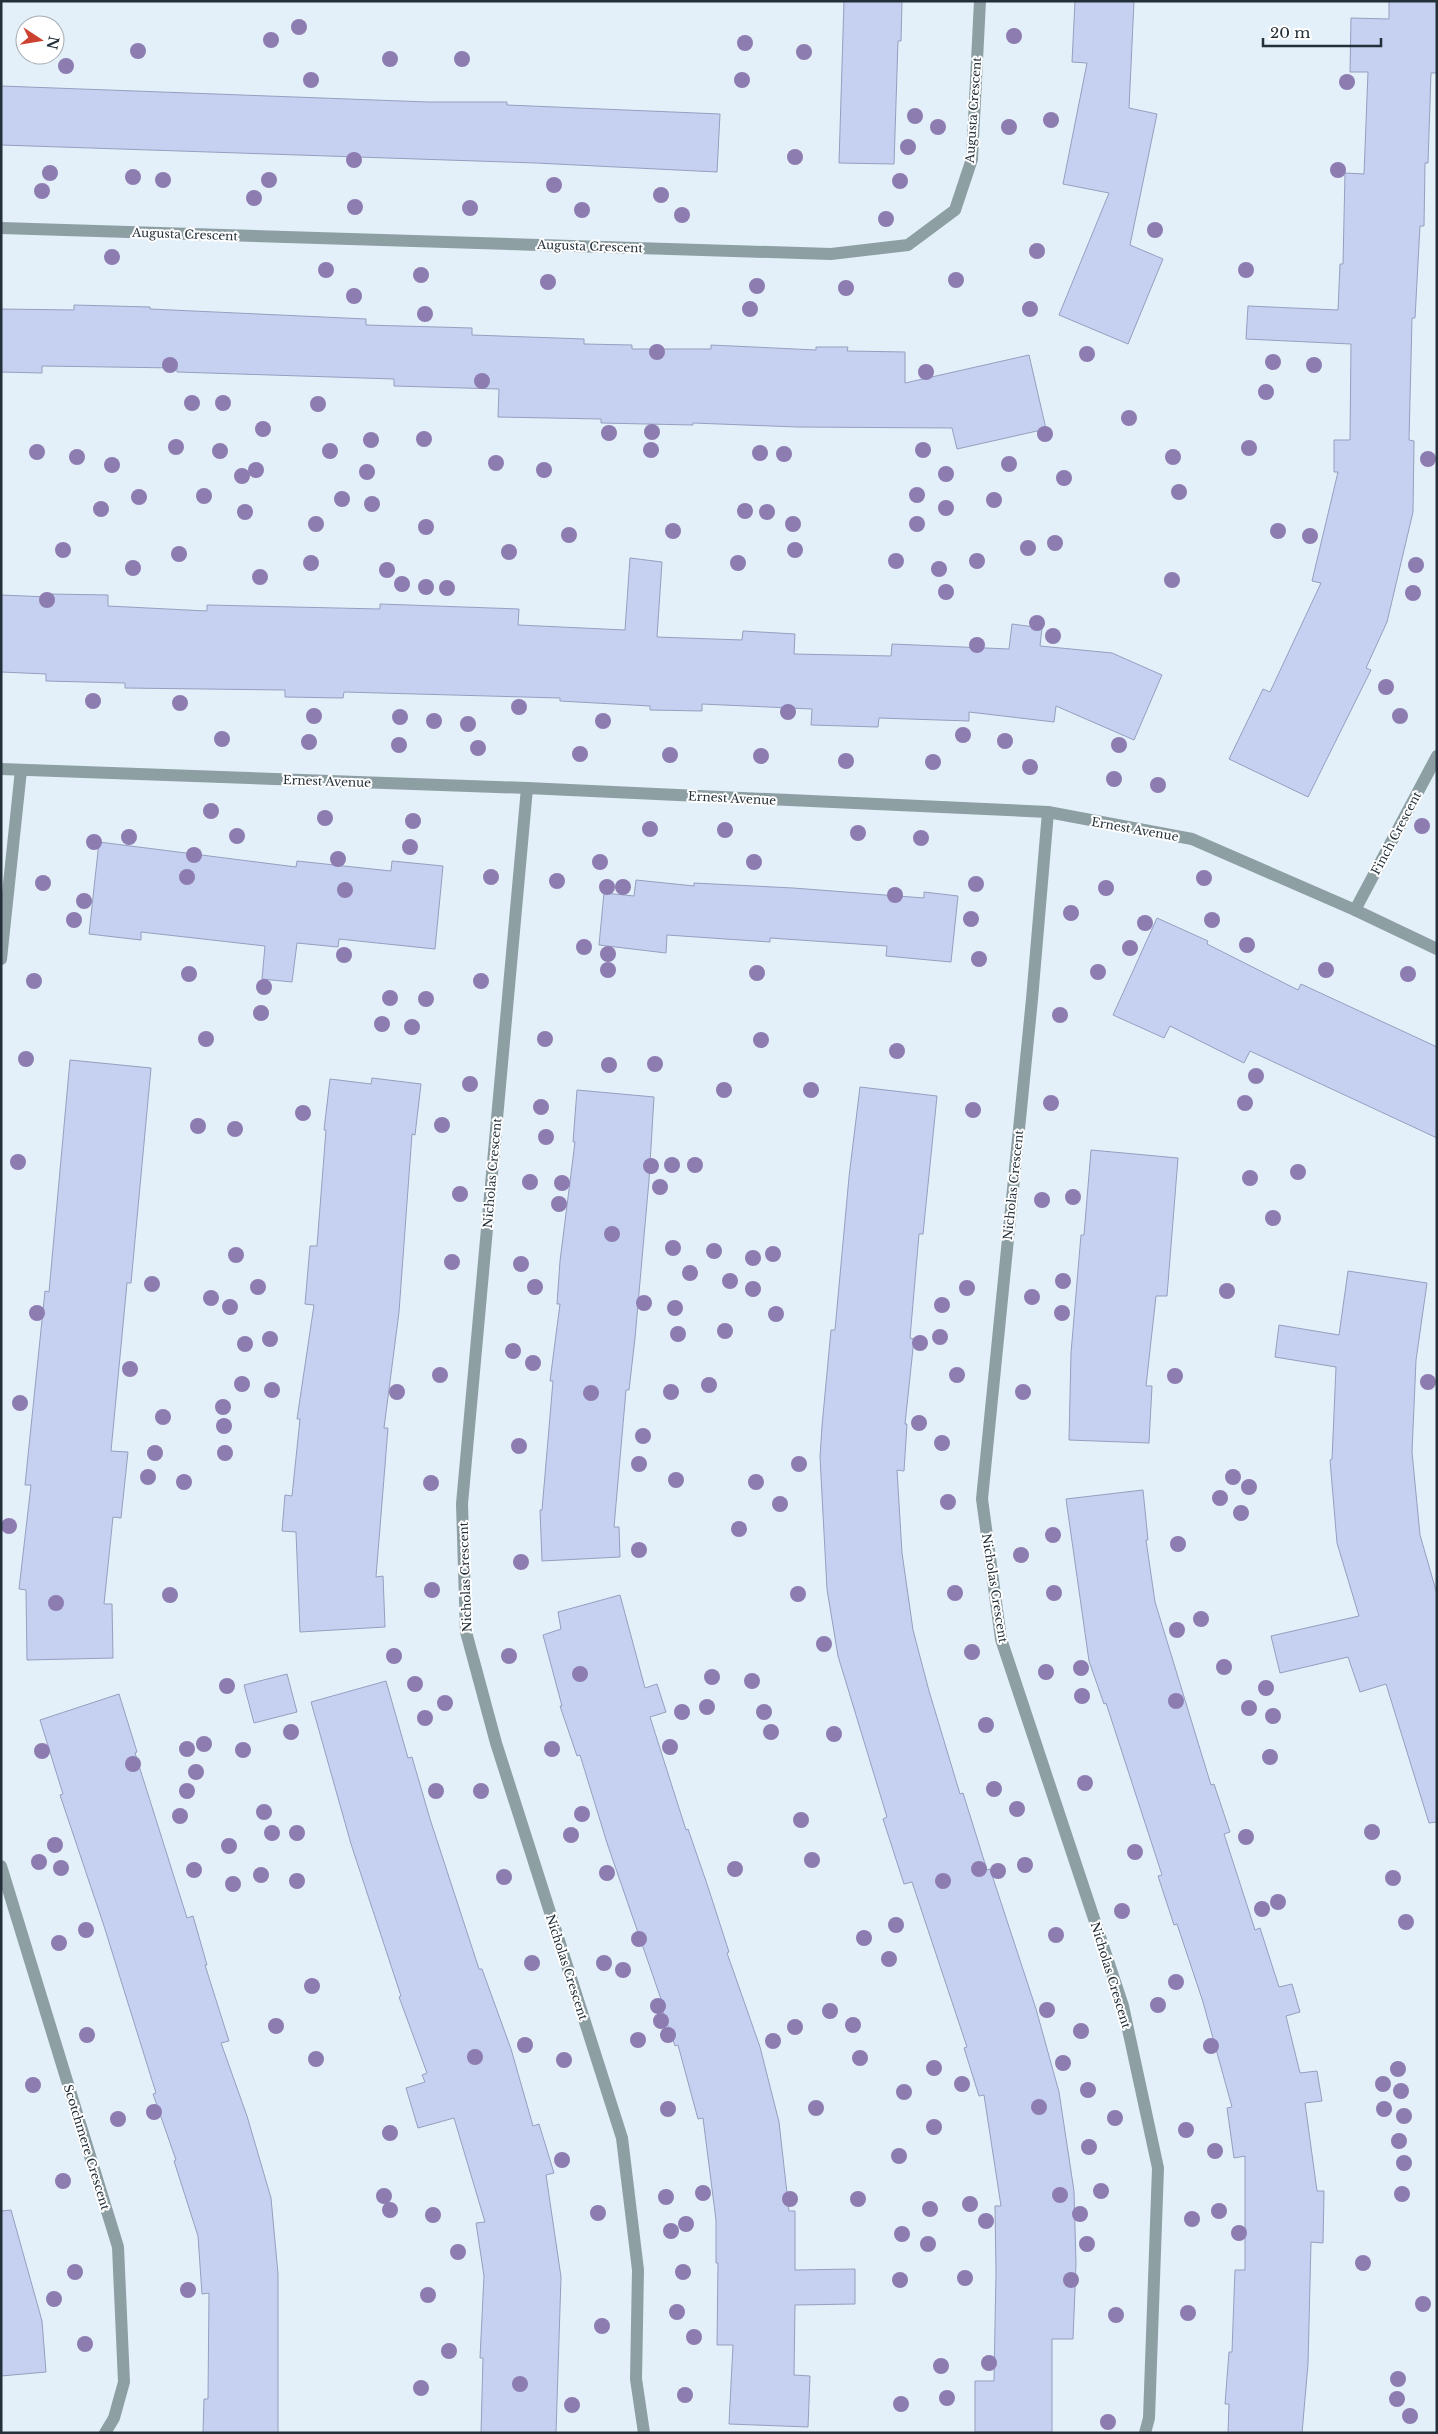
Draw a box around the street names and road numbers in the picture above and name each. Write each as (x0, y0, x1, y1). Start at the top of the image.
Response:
street label: Augusta Crescent (962, 56, 984, 164)
street label: Augusta Crescent (131, 225, 239, 243)
street label: Augusta Crescent (536, 237, 644, 255)
street label: Ernest Avenue (283, 772, 371, 790)
street label: Ernest Avenue (688, 788, 777, 808)
street label: Finch Crescent (1368, 788, 1424, 877)
street label: Ernest Avenue (1090, 814, 1180, 844)
street label: Nicholas Crescent (480, 1117, 504, 1229)
street label: Nicholas Crescent (1000, 1129, 1026, 1241)
street label: Nicholas Crescent (456, 1521, 474, 1632)
street label: Nicholas Crescent (979, 1532, 1011, 1644)
street label: Nicholas Crescent (543, 1912, 591, 2022)
street label: Nicholas Crescent (1088, 1920, 1134, 2030)
street label: Scotchmere Crescent (61, 2082, 113, 2212)

